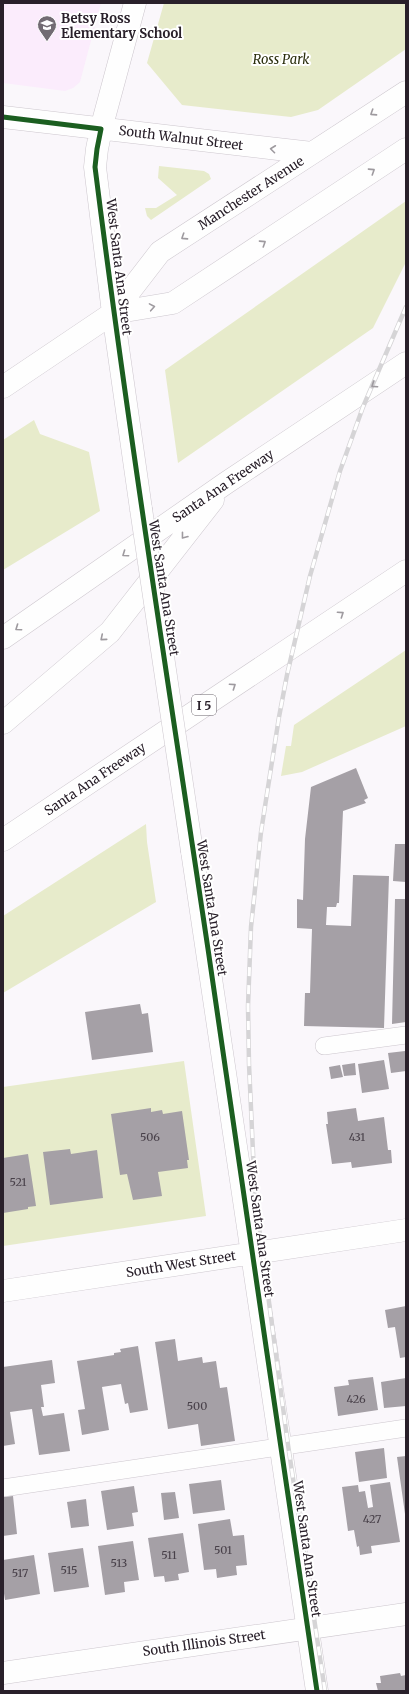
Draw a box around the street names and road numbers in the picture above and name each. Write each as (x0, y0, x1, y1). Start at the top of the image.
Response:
street label: South Walnut Street (118, 122, 244, 154)
street label: Manchester Avenue (195, 152, 307, 234)
street label: West Santa Ana Street (102, 197, 136, 336)
street label: Santa Ana Freeway (169, 446, 277, 526)
street label: West Santa Ana Street (145, 518, 183, 657)
road number: I 5 (192, 695, 216, 715)
street label: Santa Ana Freeway (41, 739, 149, 819)
street label: West Santa Ana Street (193, 838, 231, 977)
street label: West Santa Ana Street (242, 1159, 278, 1298)
street label: South West Street (125, 1247, 237, 1281)
street label: West Santa Ana Street (289, 1479, 325, 1618)
street label: South Illinois Street (141, 1626, 267, 1660)

